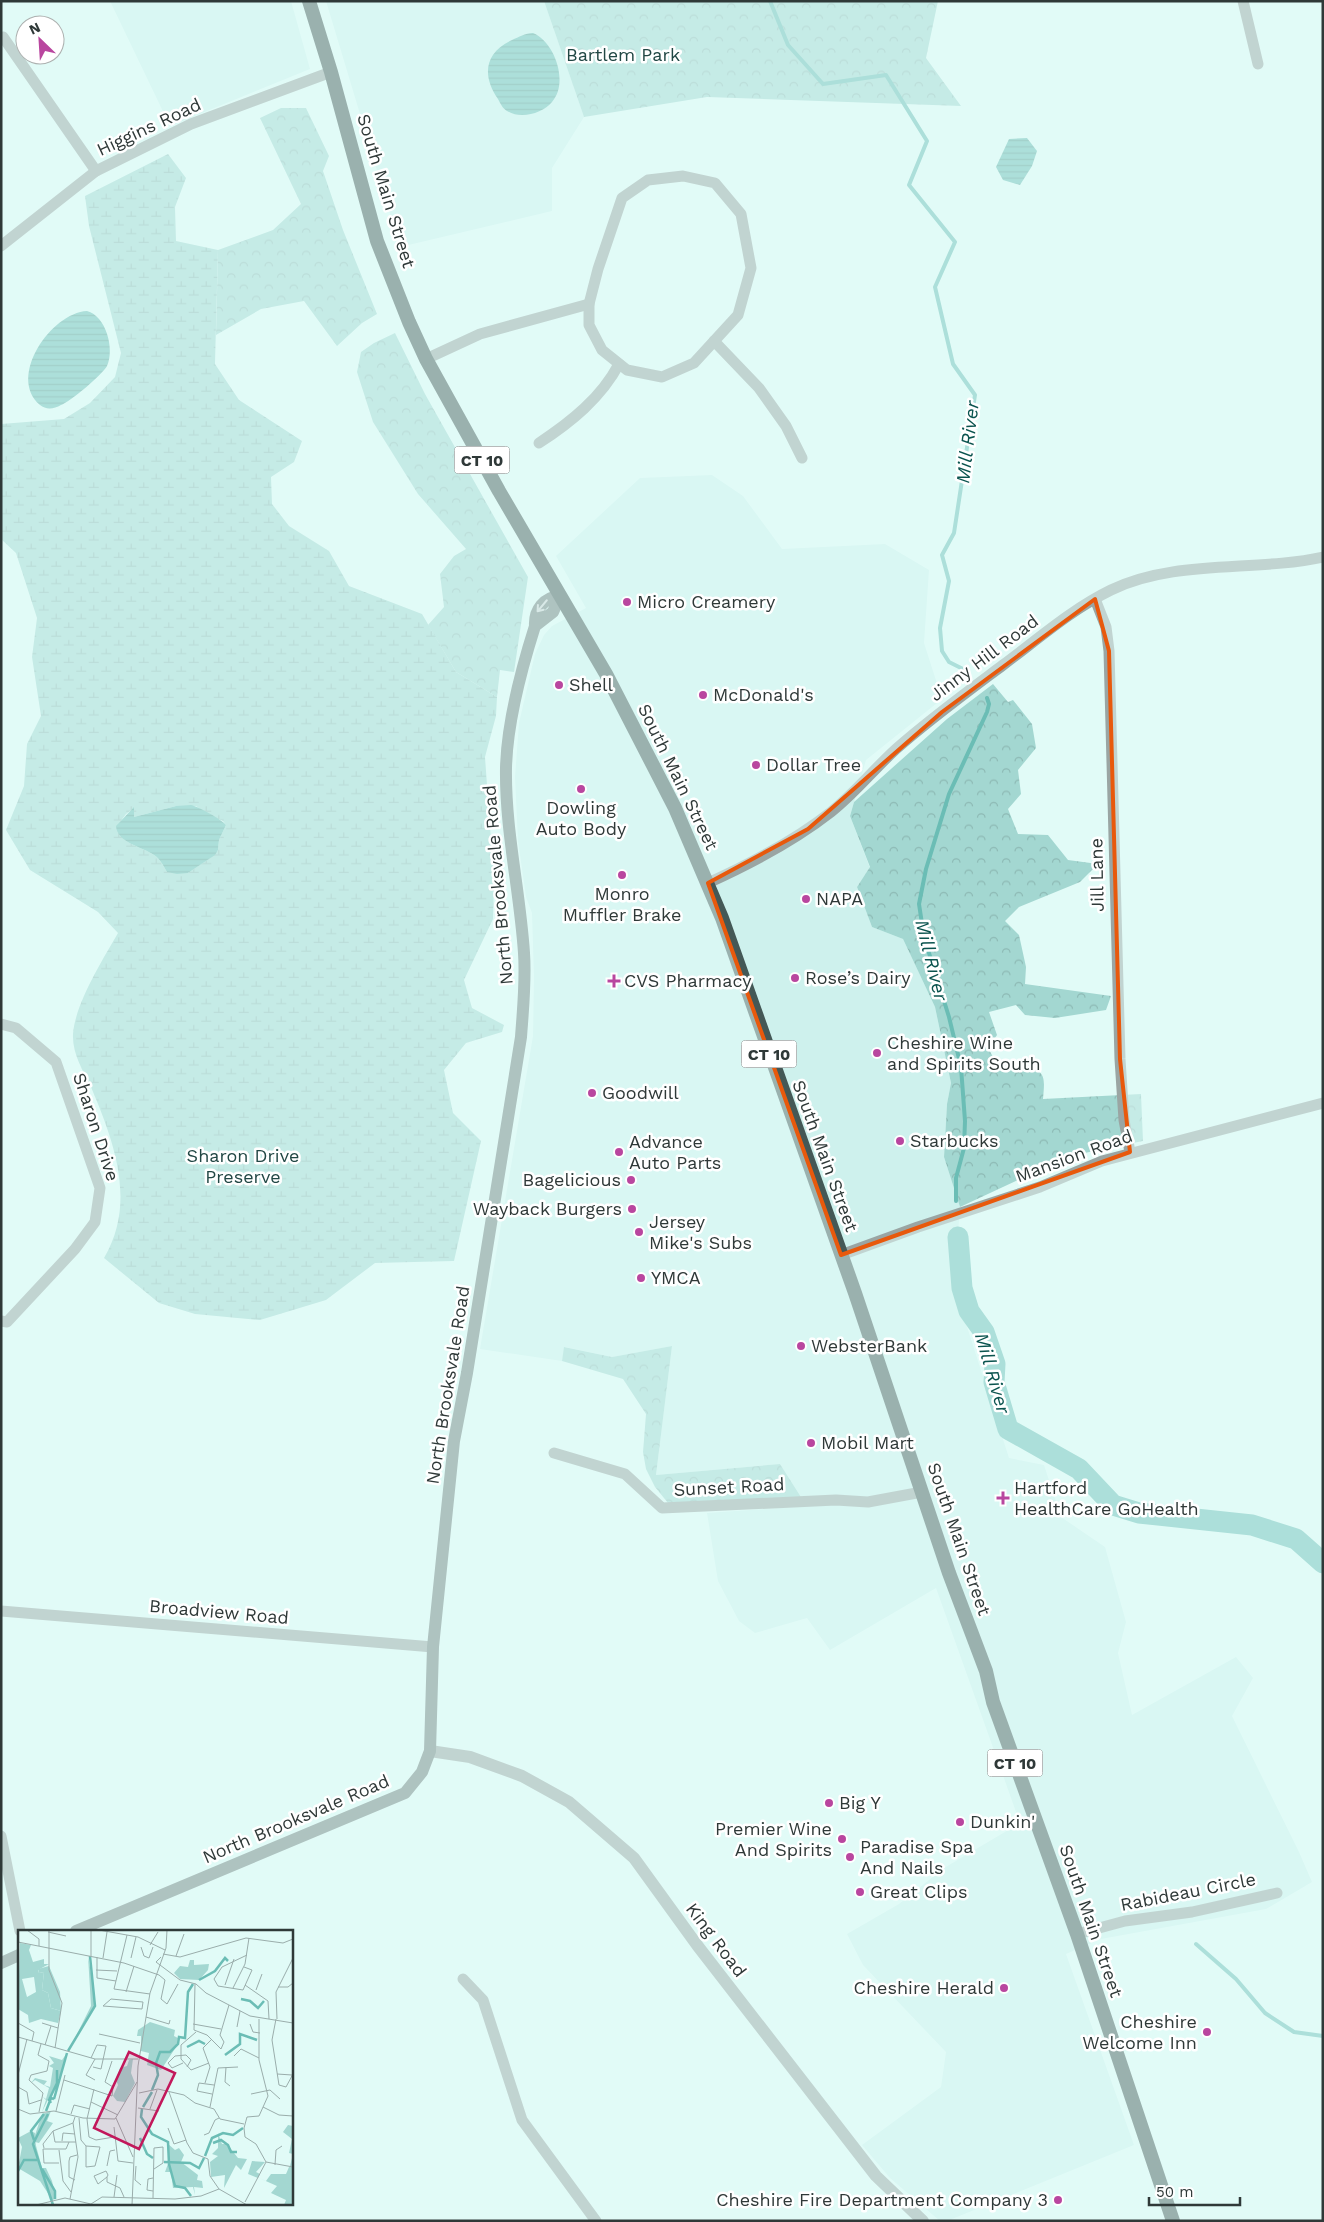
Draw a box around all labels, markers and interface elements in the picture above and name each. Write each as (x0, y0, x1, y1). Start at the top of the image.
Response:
north arrow (15, 15, 65, 65)
text: N (26, 19, 43, 38)
park label: Bartlem Park (566, 44, 680, 65)
street label: Higgins Road (93, 93, 204, 160)
street label: South Main Street (353, 111, 420, 271)
water label: Mill River (951, 399, 984, 485)
road number: CT 10 (454, 446, 510, 474)
place label: Micro Creamery (637, 591, 776, 612)
marker: Micro Creamery (621, 596, 633, 608)
one-way arrow (536, 599, 547, 612)
street label: Jinny Hill Road (925, 610, 1042, 705)
place label: Shell (569, 674, 614, 695)
marker: Shell (553, 679, 565, 691)
place label: McDonald's (713, 684, 814, 705)
marker: McDonald's (697, 689, 709, 701)
street label: South Main Street (634, 700, 723, 854)
place label: Dollar Tree (766, 754, 861, 775)
marker: Dollar Tree (750, 759, 762, 771)
marker: Dowling Auto Body (575, 783, 587, 795)
street label: North Brooksvale Road (478, 784, 517, 986)
place label: Dowling Auto Body (536, 797, 627, 839)
street label: Jill Lane (1085, 838, 1108, 912)
marker: Monro Muffler Brake (616, 869, 628, 881)
place label: Monro Muffler Brake (563, 883, 681, 925)
place label: NAPA (816, 888, 863, 909)
marker: NAPA (800, 893, 812, 905)
water label: Mill River (910, 917, 953, 1004)
place label: Rose’s Dairy (805, 967, 911, 988)
place label: CVS Pharmacy (624, 970, 752, 991)
marker: Rose’s Dairy (789, 972, 801, 984)
marker: CVS Pharmacy (608, 975, 620, 987)
place label: Cheshire Wine and Spirits South (887, 1032, 1041, 1074)
road number: CT 10 (742, 1040, 796, 1068)
marker: Cheshire Wine and Spirits South (871, 1047, 883, 1059)
street label: Sharon Drive (69, 1070, 124, 1184)
street label: South Main Street (788, 1077, 863, 1235)
place label: Goodwill (602, 1082, 679, 1103)
marker: Goodwill (586, 1087, 598, 1099)
street label: Mansion Road (1012, 1125, 1135, 1186)
place label: Starbucks (910, 1130, 999, 1151)
place label: Advance Auto Parts (629, 1131, 721, 1173)
marker: Starbucks (894, 1135, 906, 1147)
park label: Sharon Drive Preserve (187, 1145, 299, 1187)
marker: Advance Auto Parts (613, 1146, 625, 1158)
place label: Bagelicious (523, 1169, 621, 1190)
marker: Bagelicious (625, 1174, 637, 1186)
place label: Wayback Burgers (473, 1198, 622, 1219)
marker: Wayback Burgers (626, 1203, 638, 1215)
place label: Jersey Mike's Subs (649, 1211, 752, 1253)
marker: Jersey Mike's Subs (633, 1226, 645, 1238)
place label: YMCA (651, 1267, 701, 1288)
marker: YMCA (635, 1272, 647, 1284)
street label: North Brooksvale Road (421, 1284, 474, 1486)
water label: Mill River (970, 1330, 1015, 1417)
place label: WebsterBank (811, 1335, 927, 1356)
marker: WebsterBank (795, 1340, 807, 1352)
place label: Mobil Mart (821, 1432, 914, 1453)
marker: Mobil Mart (805, 1437, 817, 1449)
street label: South Main Street (924, 1460, 996, 1618)
street label: Sunset Road (673, 1473, 785, 1500)
place label: Hartford HealthCare GoHealth (1014, 1477, 1199, 1519)
marker: Hartford HealthCare GoHealth (996, 1491, 1010, 1505)
street label: Broadview Road (148, 1595, 290, 1628)
road number: CT 10 (988, 1750, 1042, 1776)
street label: North Brooksvale Road (199, 1770, 392, 1867)
place label: Big Y (839, 1792, 881, 1813)
marker: Big Y (823, 1797, 835, 1809)
place label: Dunkin' (970, 1811, 1035, 1832)
marker: Dunkin' (954, 1816, 966, 1828)
place label: Premier Wine And Spirits (715, 1818, 832, 1860)
marker: Premier Wine And Spirits (836, 1833, 848, 1845)
place label: Paradise Spa And Nails (860, 1836, 973, 1878)
street label: South Main Street (1056, 1842, 1128, 2000)
marker: Paradise Spa And Nails (844, 1851, 856, 1863)
street label: Rabideau Circle (1118, 1868, 1257, 1915)
place label: Great Clips (870, 1881, 967, 1902)
marker: Great Clips (854, 1886, 866, 1898)
street label: King Road (682, 1898, 751, 1981)
inset map (18, 1930, 292, 2204)
place label: Cheshire Herald (854, 1977, 994, 1998)
marker: Cheshire Herald (998, 1982, 1010, 1994)
place label: Cheshire Welcome Inn (1082, 2011, 1197, 2053)
marker: Cheshire Welcome Inn (1201, 2026, 1213, 2038)
scale bar (1149, 2174, 1240, 2206)
text: 50 m (1156, 2183, 1193, 2201)
place label: Cheshire Fire Department Company 3 (716, 2189, 1048, 2210)
marker: Cheshire Fire Department Company 3 (1052, 2194, 1064, 2206)

